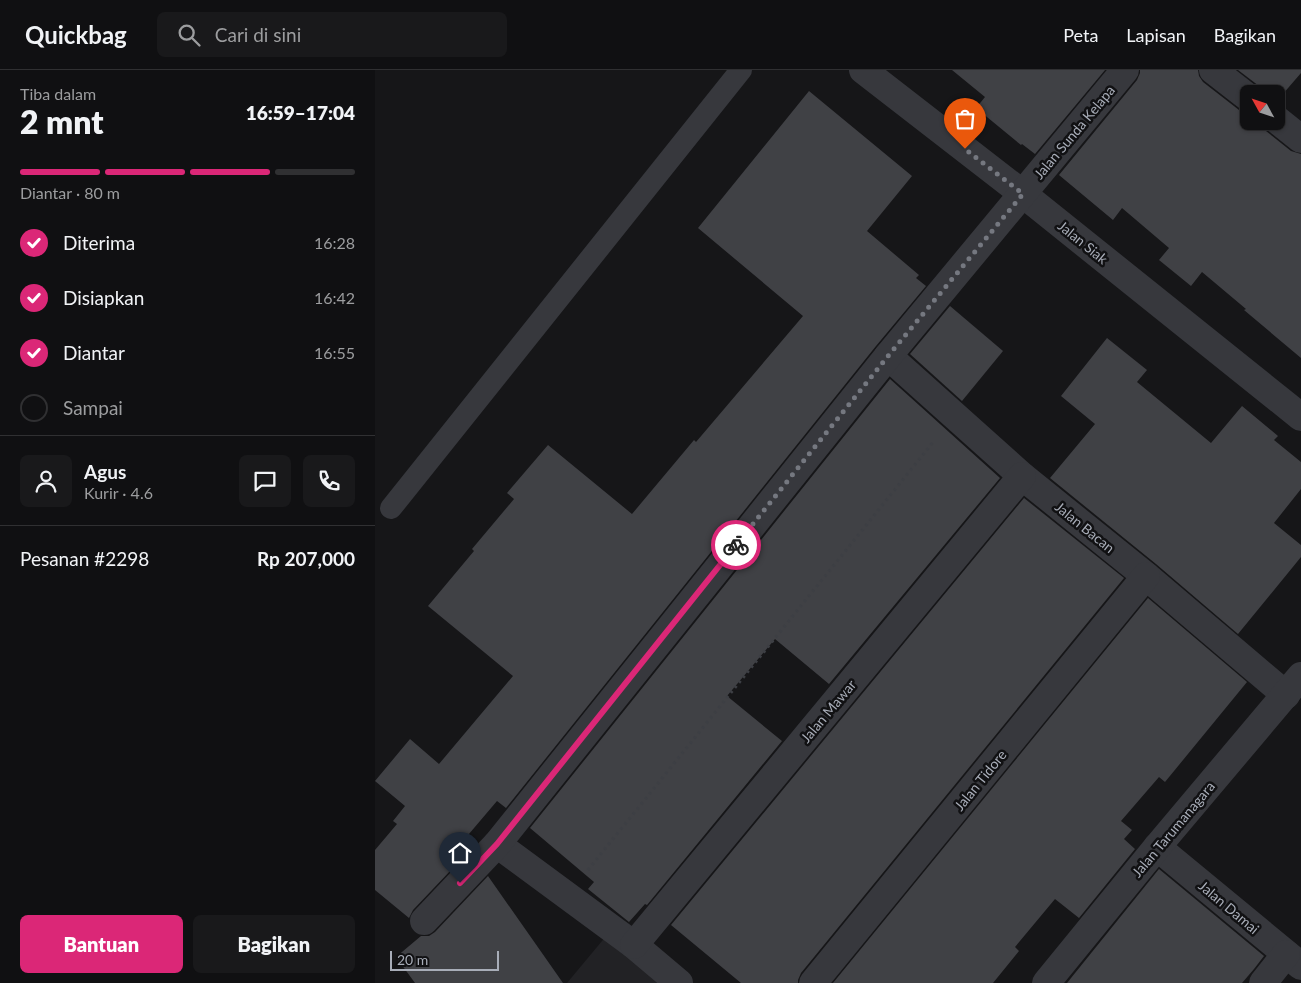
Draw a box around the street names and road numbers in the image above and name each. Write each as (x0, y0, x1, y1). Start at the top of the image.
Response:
street label: Jalan Sunda Kelapa (1030, 82, 1118, 182)
street label: Jalan Siak (1055, 217, 1112, 268)
street label: Jalan Bacan (1052, 498, 1118, 556)
street label: Jalan Mawar (797, 676, 859, 746)
street label: Jalan Tidore (950, 746, 1010, 814)
street label: Jalan Tarumanagara (1128, 778, 1218, 880)
street label: Jalan Damai (1195, 877, 1263, 937)

